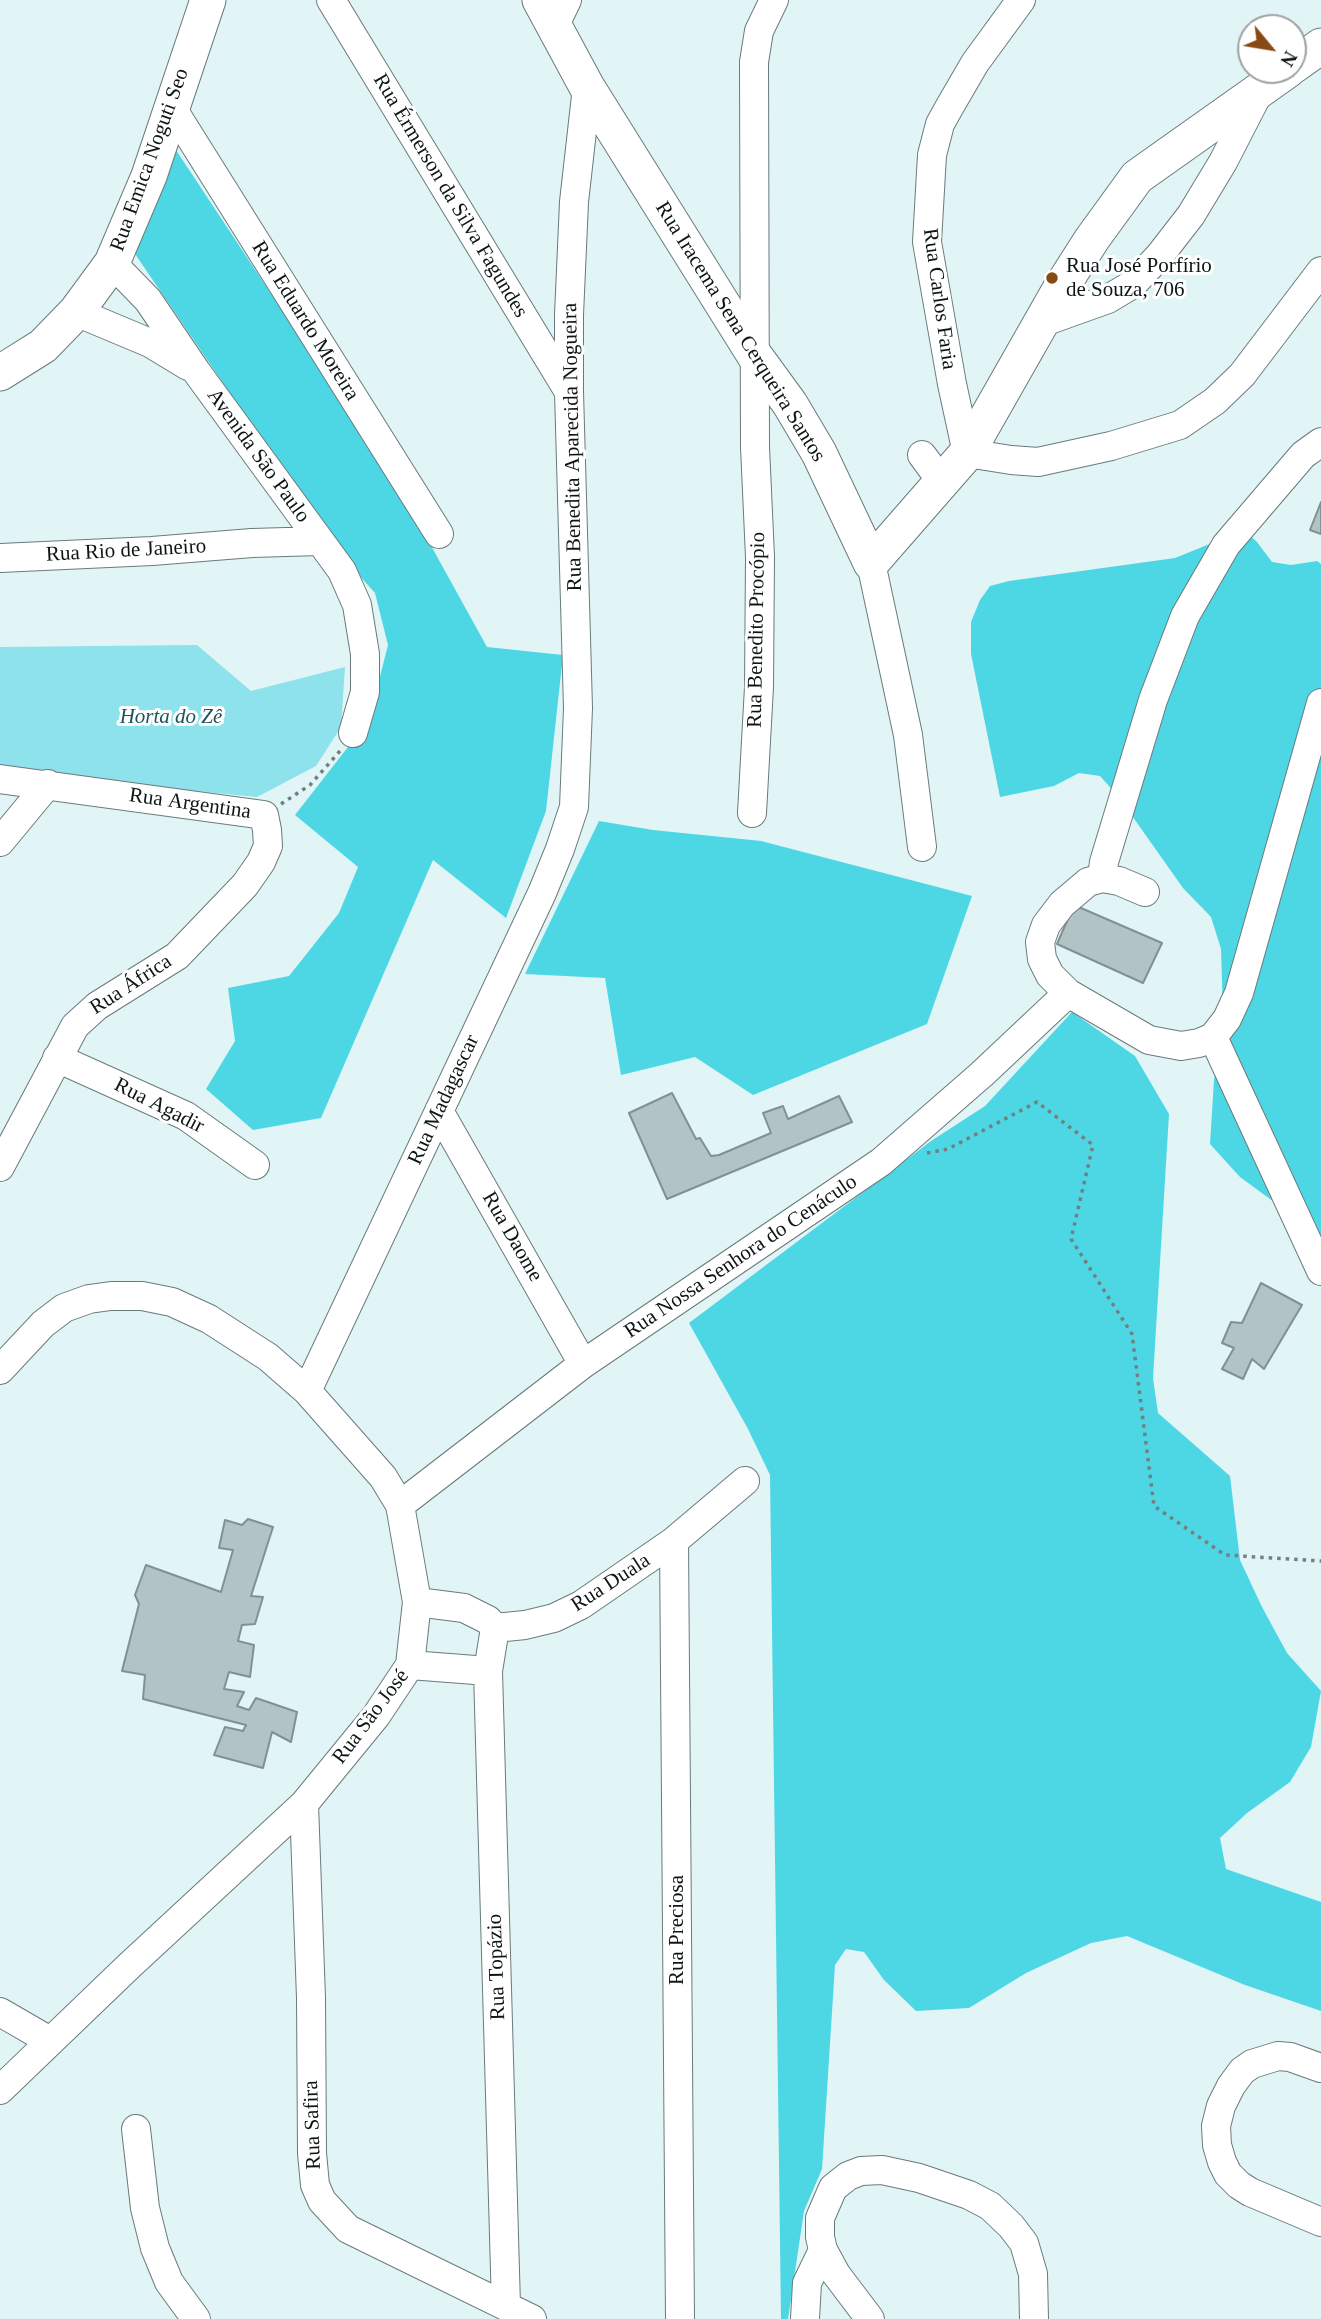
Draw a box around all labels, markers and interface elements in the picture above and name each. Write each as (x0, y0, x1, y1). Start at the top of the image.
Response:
north arrow (1237, 14, 1307, 84)
text: N (1276, 48, 1301, 70)
street label: Rua Emica Noguti Seo (105, 65, 195, 255)
street label: Rua Érmerson da Silva Fagundes (367, 70, 533, 322)
street label: Rua Iracema Sena Cerqueira Santos (649, 197, 831, 467)
street label: Rua Carlos Faria (917, 227, 961, 371)
street label: Rua Eduardo Moreira (246, 237, 364, 405)
place label: Rua José Porfírio de Souza, 706 (1066, 253, 1212, 303)
marker: Rua José Porfírio de Souza, 706 (1044, 270, 1060, 286)
street label: Rua Benedita Aparecida Nogueira (558, 302, 588, 592)
street label: Avenida São Paulo (201, 384, 315, 528)
street label: Rua Benedito Procópio (743, 532, 771, 728)
street label: Rua Rio de Janeiro (45, 534, 207, 568)
park label: Horta do Zê (120, 704, 222, 730)
street label: Rua Argentina (128, 783, 252, 825)
street label: Rua África (85, 949, 177, 1021)
street label: Rua Madagascar (403, 1031, 485, 1169)
street label: Rua Agadir (110, 1073, 208, 1139)
street label: Rua Nossa Senhora do Cenáculo (620, 1170, 862, 1344)
street label: Rua Daome (476, 1188, 548, 1286)
street label: Rua Duala (567, 1548, 655, 1618)
street label: Rua São José (327, 1665, 415, 1769)
street label: Rua Preciosa (664, 1875, 690, 1985)
street label: Rua Topázio (483, 1913, 511, 2021)
street label: Rua Safira (299, 2080, 327, 2170)

